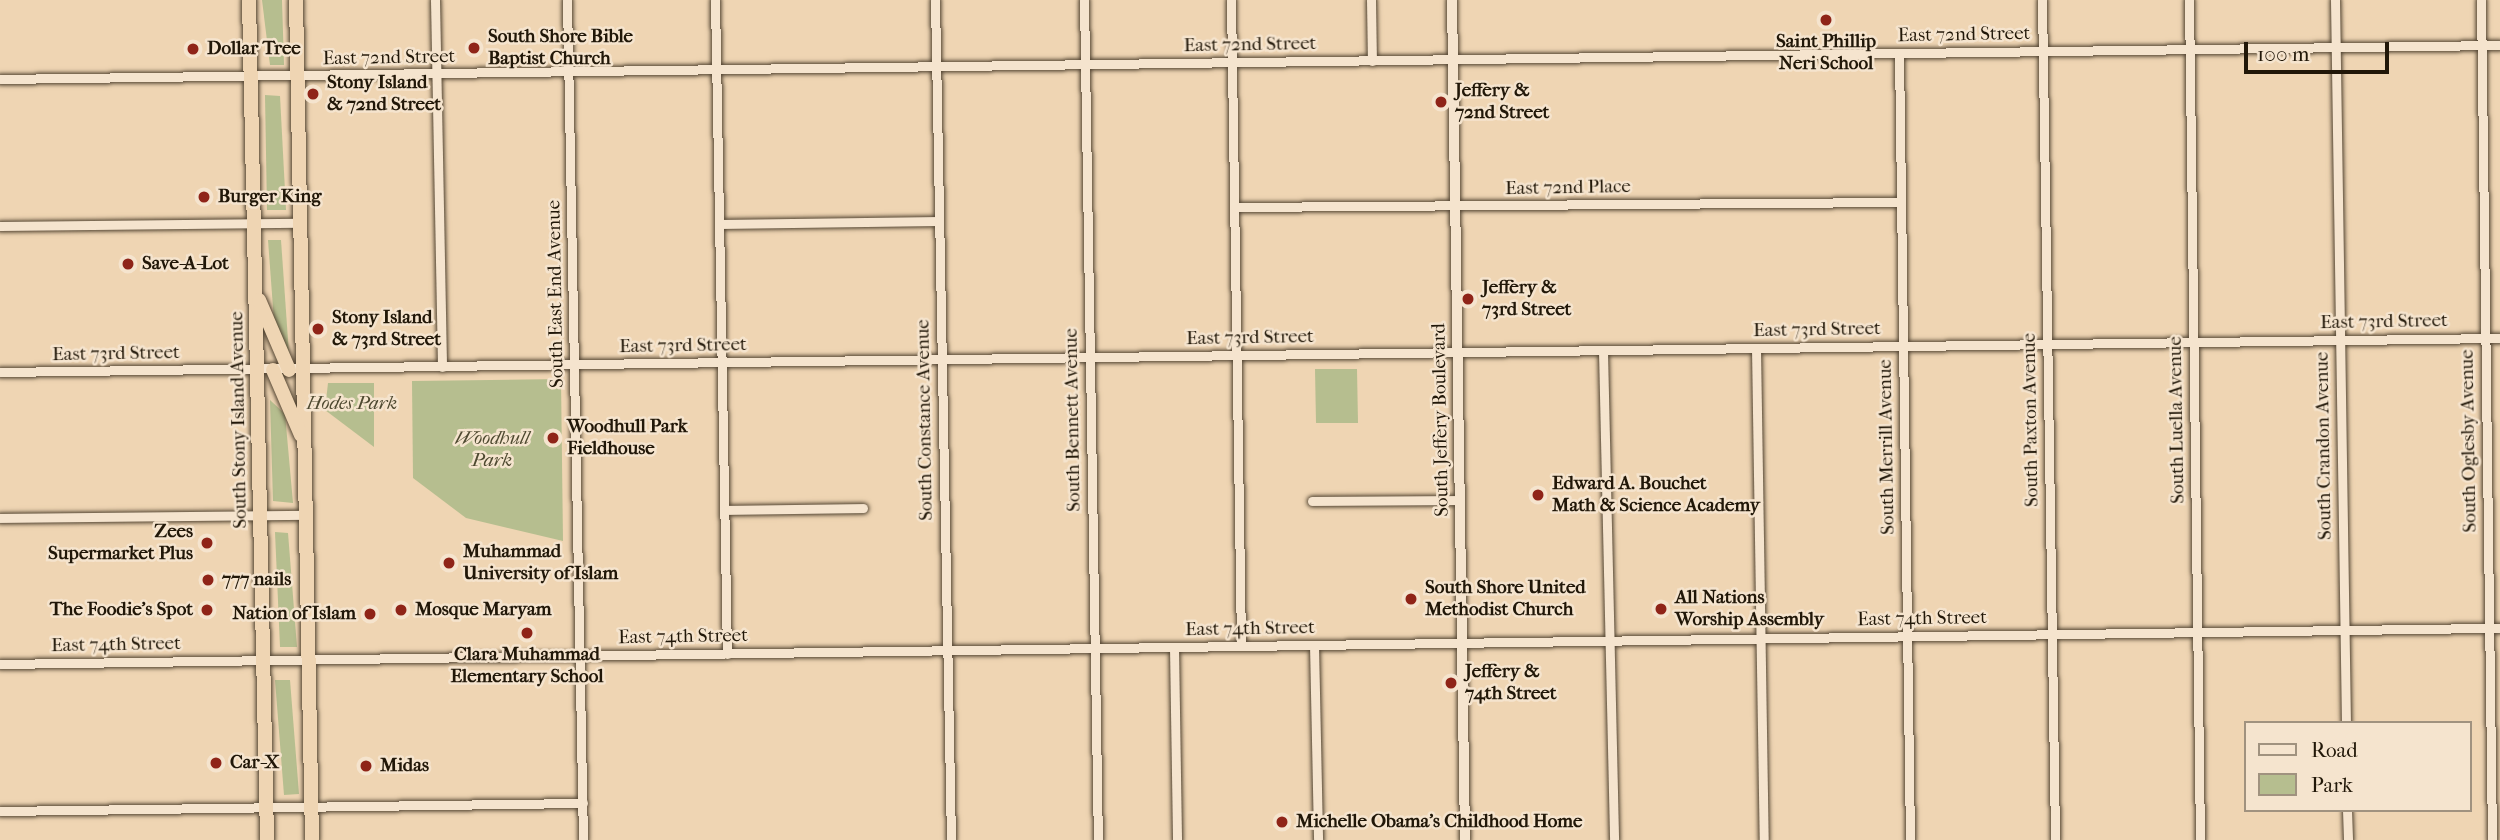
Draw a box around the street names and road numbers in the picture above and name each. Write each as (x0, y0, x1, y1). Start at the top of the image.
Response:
street label: East 72nd Street (1897, 22, 2031, 48)
street label: East 72nd Street (1183, 32, 1317, 58)
street label: East 72nd Street (322, 45, 456, 71)
street label: East 72nd Place (1505, 176, 1631, 200)
street label: South East End Avenue (543, 200, 569, 388)
street label: East 73rd Street (2320, 309, 2448, 335)
street label: South Stony Island Avenue (226, 311, 252, 529)
street label: East 73rd Street (1753, 317, 1881, 343)
street label: South Constance Avenue (912, 319, 938, 521)
street label: South Jeffery Boulevard (1428, 323, 1454, 517)
street label: East 73rd Street (1186, 325, 1314, 351)
street label: South Bennett Avenue (1060, 328, 1086, 512)
street label: East 73rd Street (619, 333, 747, 359)
street label: South Paxton Avenue (2018, 333, 2044, 507)
street label: South Luella Avenue (2164, 336, 2190, 504)
street label: East 73rd Street (52, 341, 180, 367)
street label: South Oglesby Avenue (2456, 349, 2482, 533)
street label: South Crandon Avenue (2311, 352, 2337, 540)
street label: South Merrill Avenue (1874, 359, 1900, 535)
street label: East 74th Street (1857, 606, 1987, 632)
street label: East 74th Street (1185, 616, 1315, 642)
street label: East 74th Street (618, 624, 748, 650)
street label: East 74th Street (51, 632, 181, 658)

